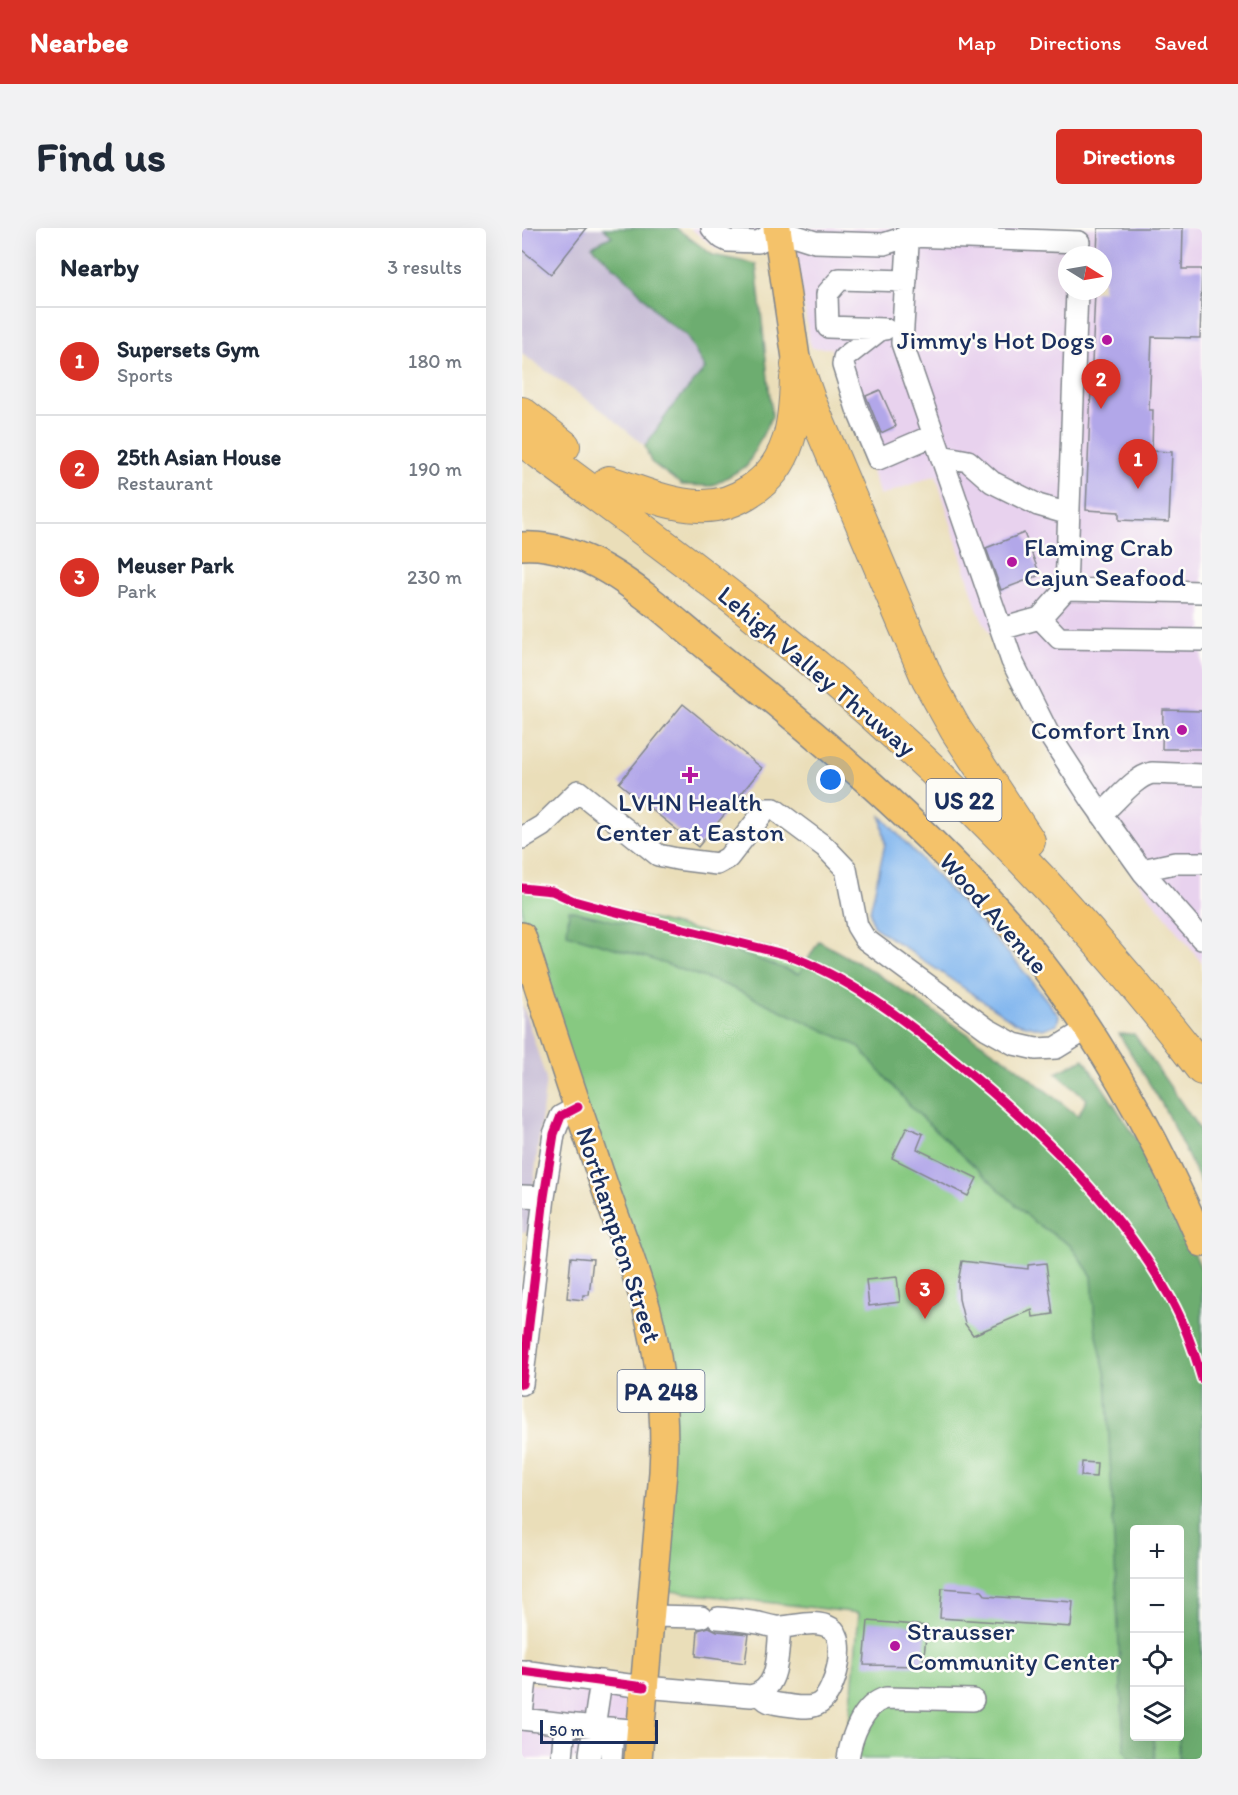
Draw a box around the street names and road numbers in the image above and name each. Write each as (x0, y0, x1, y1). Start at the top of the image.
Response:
street label: Lehigh Valley Thruway (711, 579, 923, 763)
road number: US 22 (926, 779, 1002, 821)
street label: Wood Avenue (932, 846, 1056, 980)
street label: Northampton Street (569, 1123, 669, 1347)
road number: PA 248 (618, 1370, 704, 1412)

